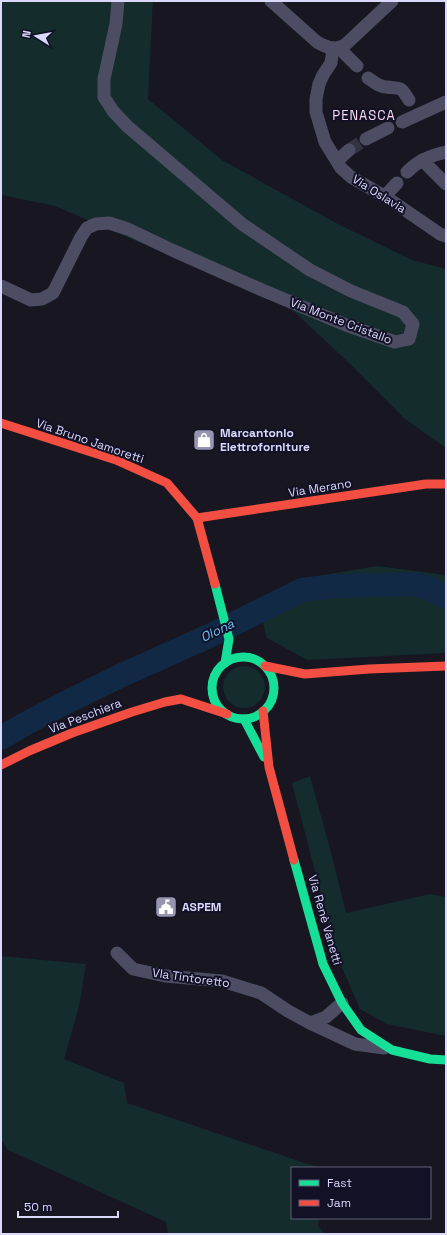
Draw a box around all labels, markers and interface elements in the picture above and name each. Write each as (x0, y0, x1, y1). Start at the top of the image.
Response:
north arrow (16, 16, 56, 56)
text: N (19, 29, 34, 39)
district label: PENASCA (332, 107, 396, 124)
street label: Via Oslavia (349, 171, 409, 217)
street label: Via Monte Cristallo (288, 294, 394, 348)
street label: Via Bruno Jamoretti (34, 415, 146, 467)
place label: Marcantonio Elettroforniture (220, 425, 310, 455)
shop icon: Marcantonio Elettroforniture (191, 427, 217, 453)
street label: Via Merano (287, 475, 353, 501)
water label: Olona (198, 615, 237, 646)
street label: Via Peschiera (46, 695, 124, 737)
street label: Via Renè Vanetti (304, 873, 346, 967)
public building icon: ASPEM (153, 894, 179, 920)
place label: ASPEM (182, 899, 221, 915)
street label: VIa Tintoretto (151, 965, 231, 991)
legend (291, 1167, 431, 1219)
text: Fast (327, 1175, 352, 1191)
scale bar (18, 1193, 118, 1219)
text: Jam (327, 1195, 351, 1211)
text: 50 m (24, 1199, 52, 1215)

